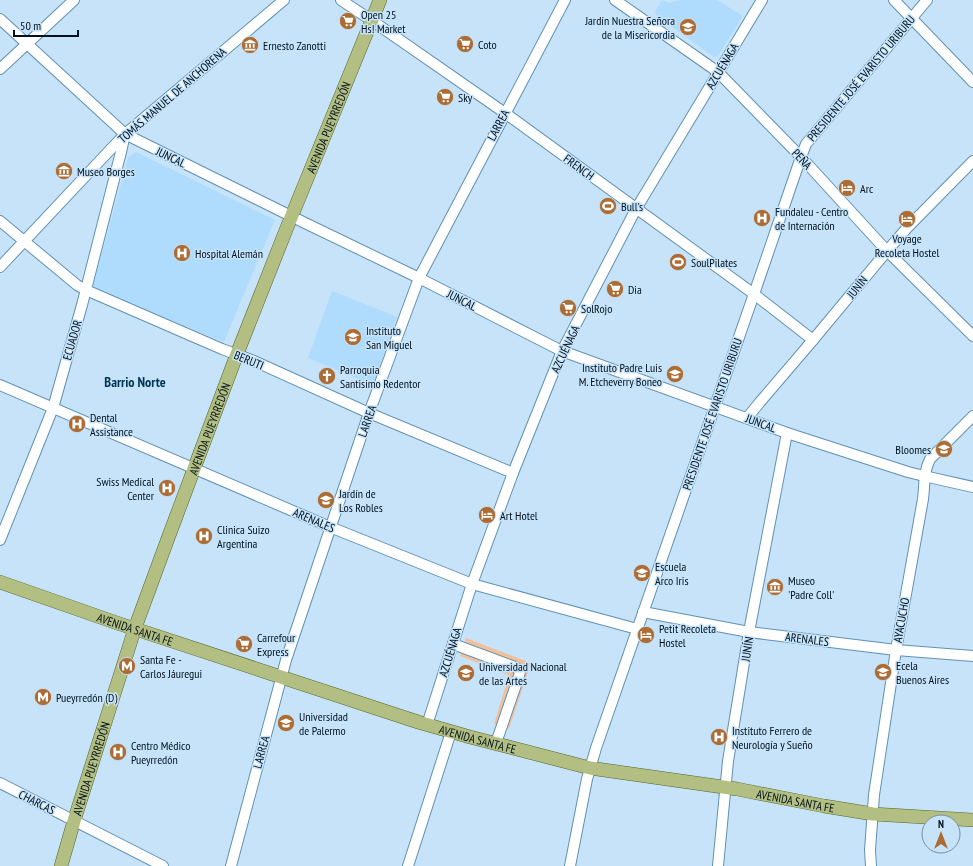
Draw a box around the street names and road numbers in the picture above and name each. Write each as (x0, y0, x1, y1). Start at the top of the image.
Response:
street label: PRESIDENTE JOSÉ EVARISTO URIBURU (804, 12, 918, 144)
street label: AZCUÉNAGA (702, 40, 742, 92)
street label: TOMÁS MANUEL DE ANCHORENA (115, 44, 229, 146)
street label: AVENIDA PUEYRREDÓN (303, 79, 353, 175)
street label: LARREA (484, 107, 513, 143)
street label: JUNCAL (153, 143, 188, 171)
street label: PEÑA (789, 146, 815, 173)
street label: FRENCH (561, 151, 597, 183)
street label: JUNÍN (843, 273, 871, 302)
street label: JUNCAL (444, 286, 479, 314)
street label: ECUADOR (59, 318, 85, 362)
street label: AZCUÉNAGA (547, 322, 583, 375)
street label: PRESIDENTE JOSÉ EVARISTO URIBURU (679, 336, 745, 492)
street label: BERUTI (232, 347, 266, 373)
street label: AVENIDA PUEYRREDÓN (185, 380, 233, 477)
street label: LARREA (355, 403, 380, 439)
street label: JUNCAL (743, 410, 778, 435)
street label: ARENALES (291, 505, 337, 535)
street label: AYACUCHO (890, 596, 912, 644)
street label: AVENIDA SANTA FE (95, 609, 175, 648)
street label: AZCUÉNAGA (435, 625, 465, 679)
street label: ARENALES (784, 629, 830, 649)
street label: JUNÍN (737, 636, 756, 663)
street label: AVENIDA PUEYRREDÓN (69, 720, 112, 817)
street label: AVENIDA SANTA FE (438, 721, 518, 756)
street label: LARREA (249, 734, 273, 770)
street label: AVENIDA SANTA FE (755, 785, 836, 815)
street label: CHARCAS (16, 786, 58, 818)

